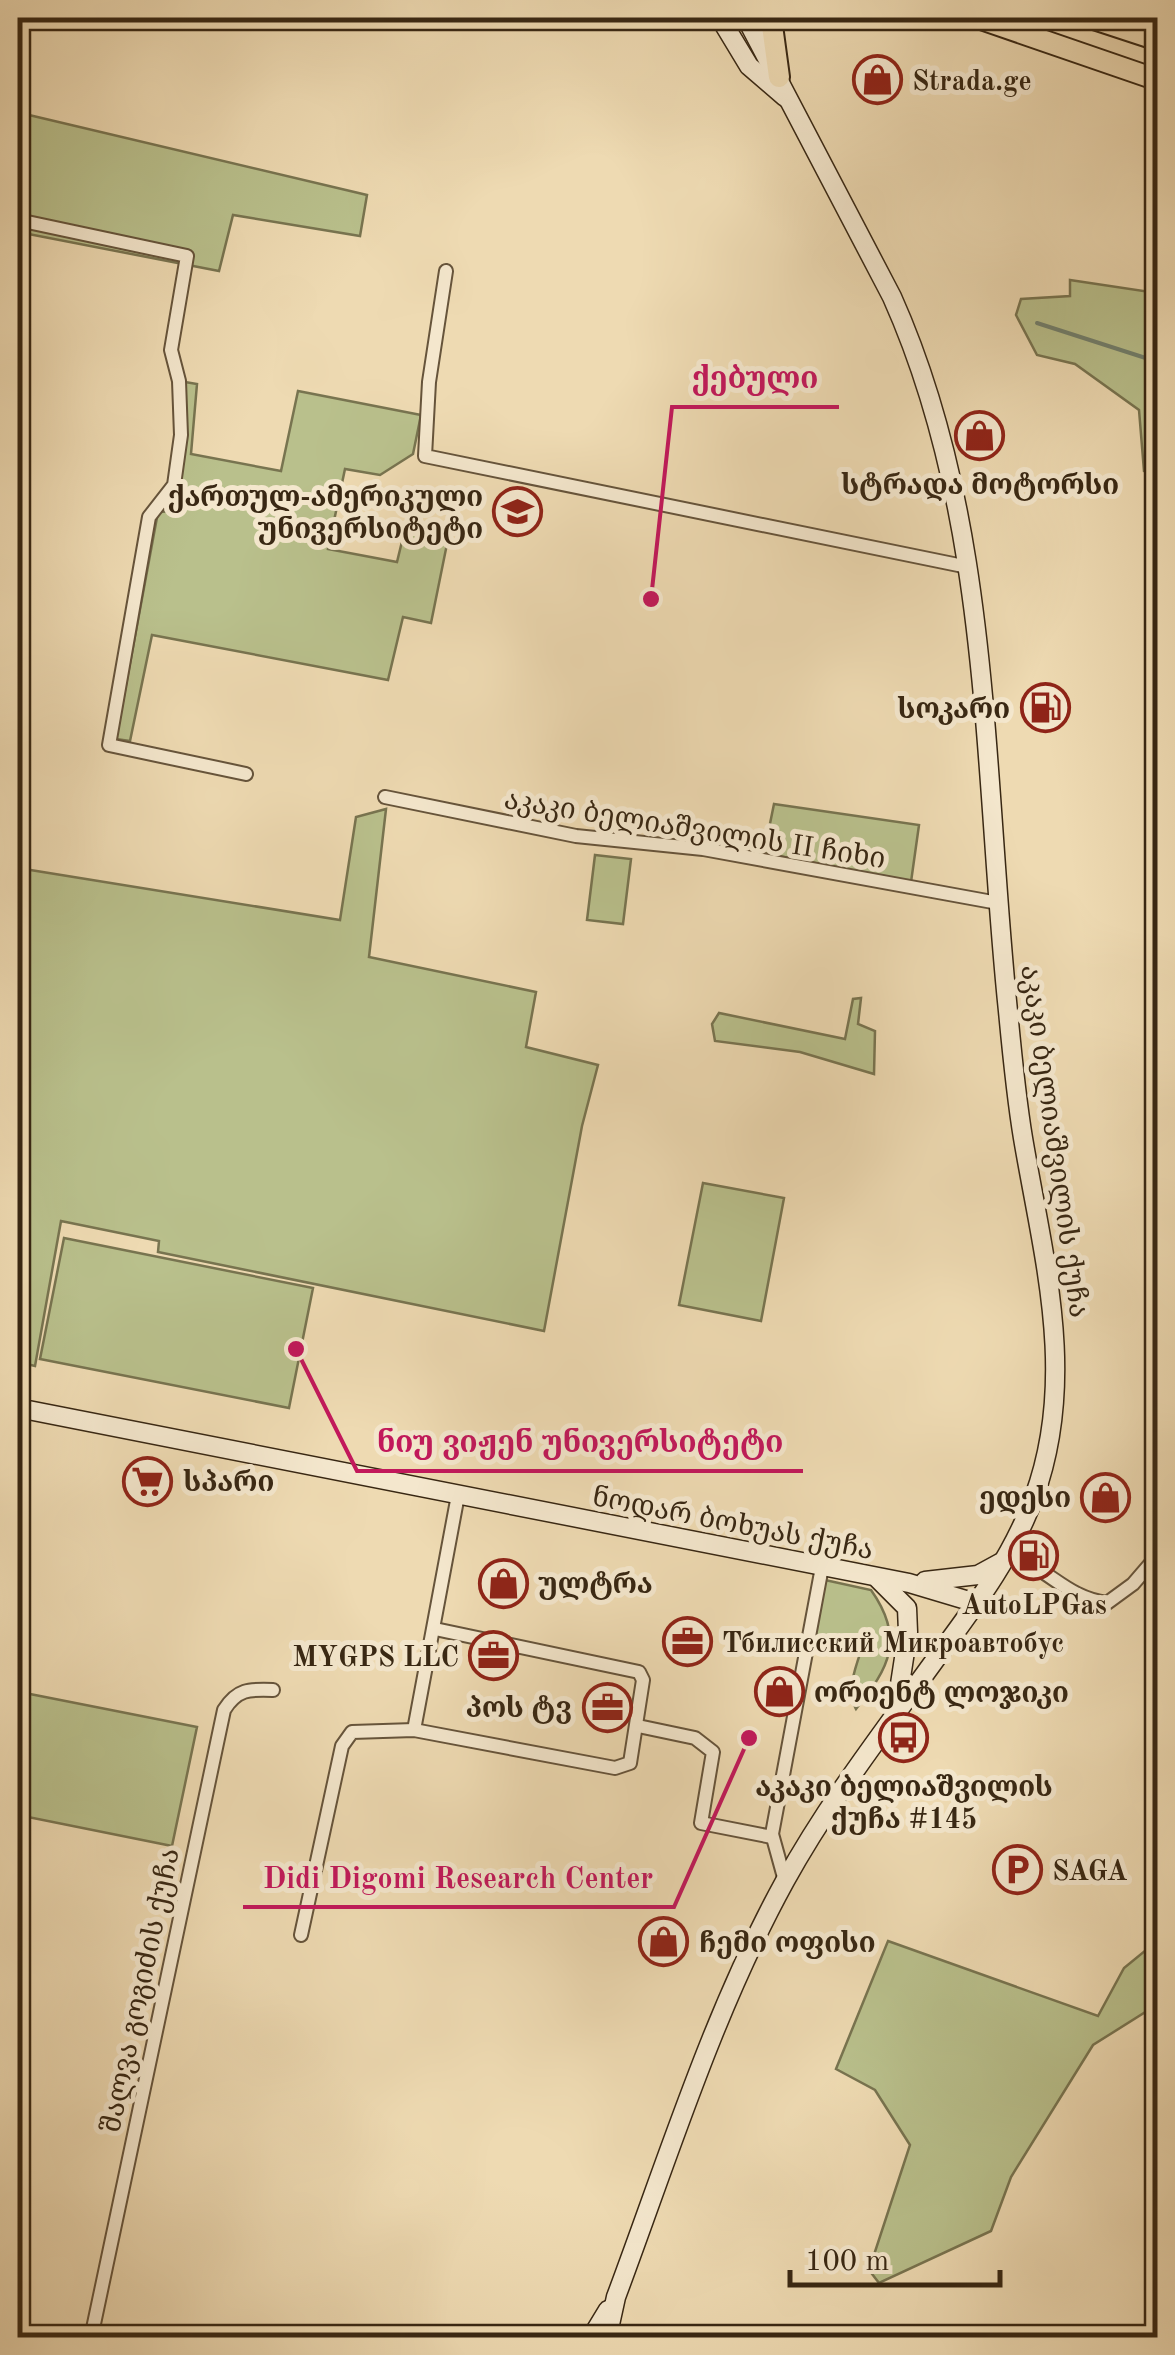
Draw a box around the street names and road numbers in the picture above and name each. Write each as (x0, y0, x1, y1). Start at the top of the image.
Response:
street label: აკაკი ბელიაშვილის II ჩიხი (502, 787, 887, 875)
street label: აკაკი ბელიაშვილის ქუჩა (1014, 963, 1092, 1319)
street label: ნოდარ ბოხუას ქუჩა (589, 1483, 876, 1566)
street label: შალვა გოგიძის ქუჩა (98, 1846, 186, 2135)

